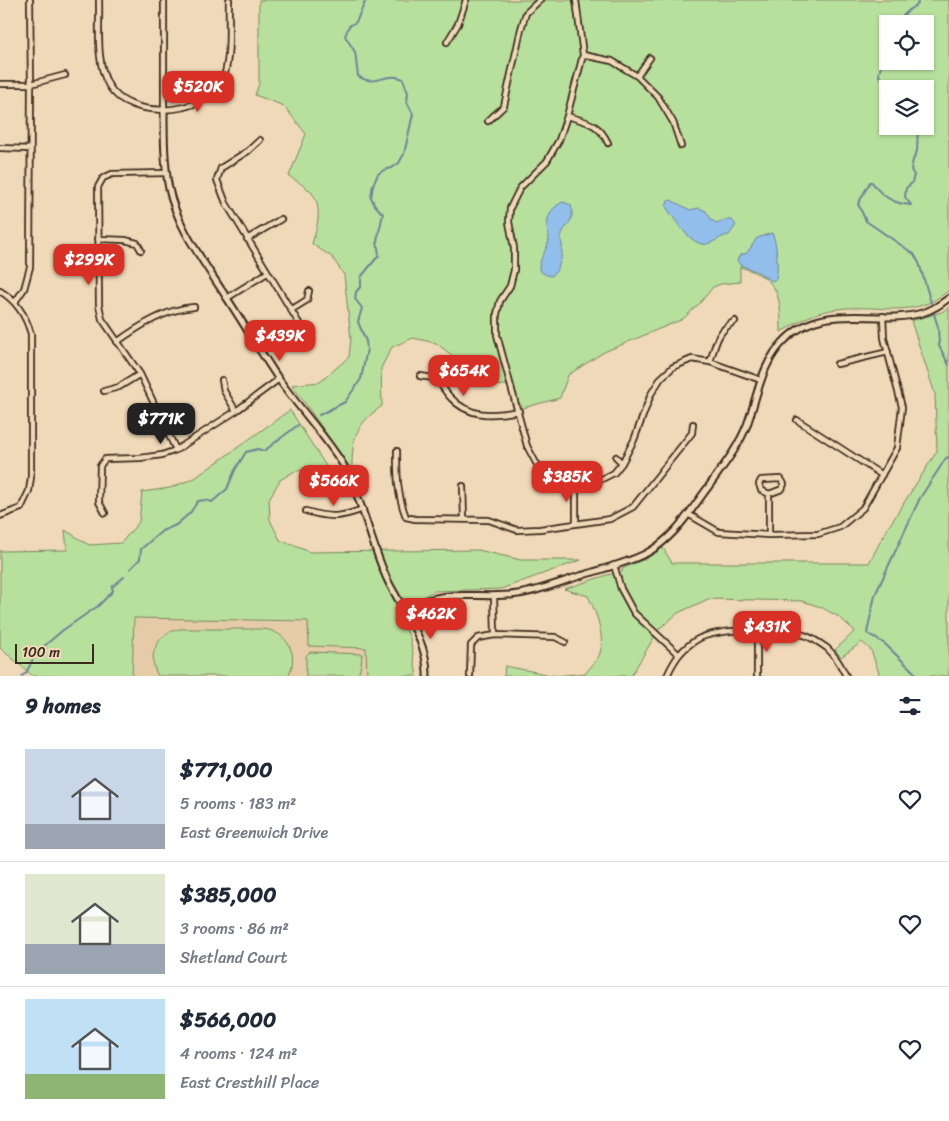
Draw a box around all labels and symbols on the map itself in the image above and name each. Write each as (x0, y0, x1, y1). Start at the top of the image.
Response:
pin: $520K (163, 70, 233, 113)
pin: $299K (54, 244, 124, 286)
pin: $439K (245, 320, 315, 362)
pin: $654K (429, 354, 499, 397)
pin: $771K (126, 402, 196, 445)
pin: $385K (532, 460, 602, 503)
pin: $566K (299, 464, 369, 507)
pin: $462K (396, 598, 466, 640)
pin: $431K (732, 610, 802, 653)
scale bar (15, 641, 94, 664)

